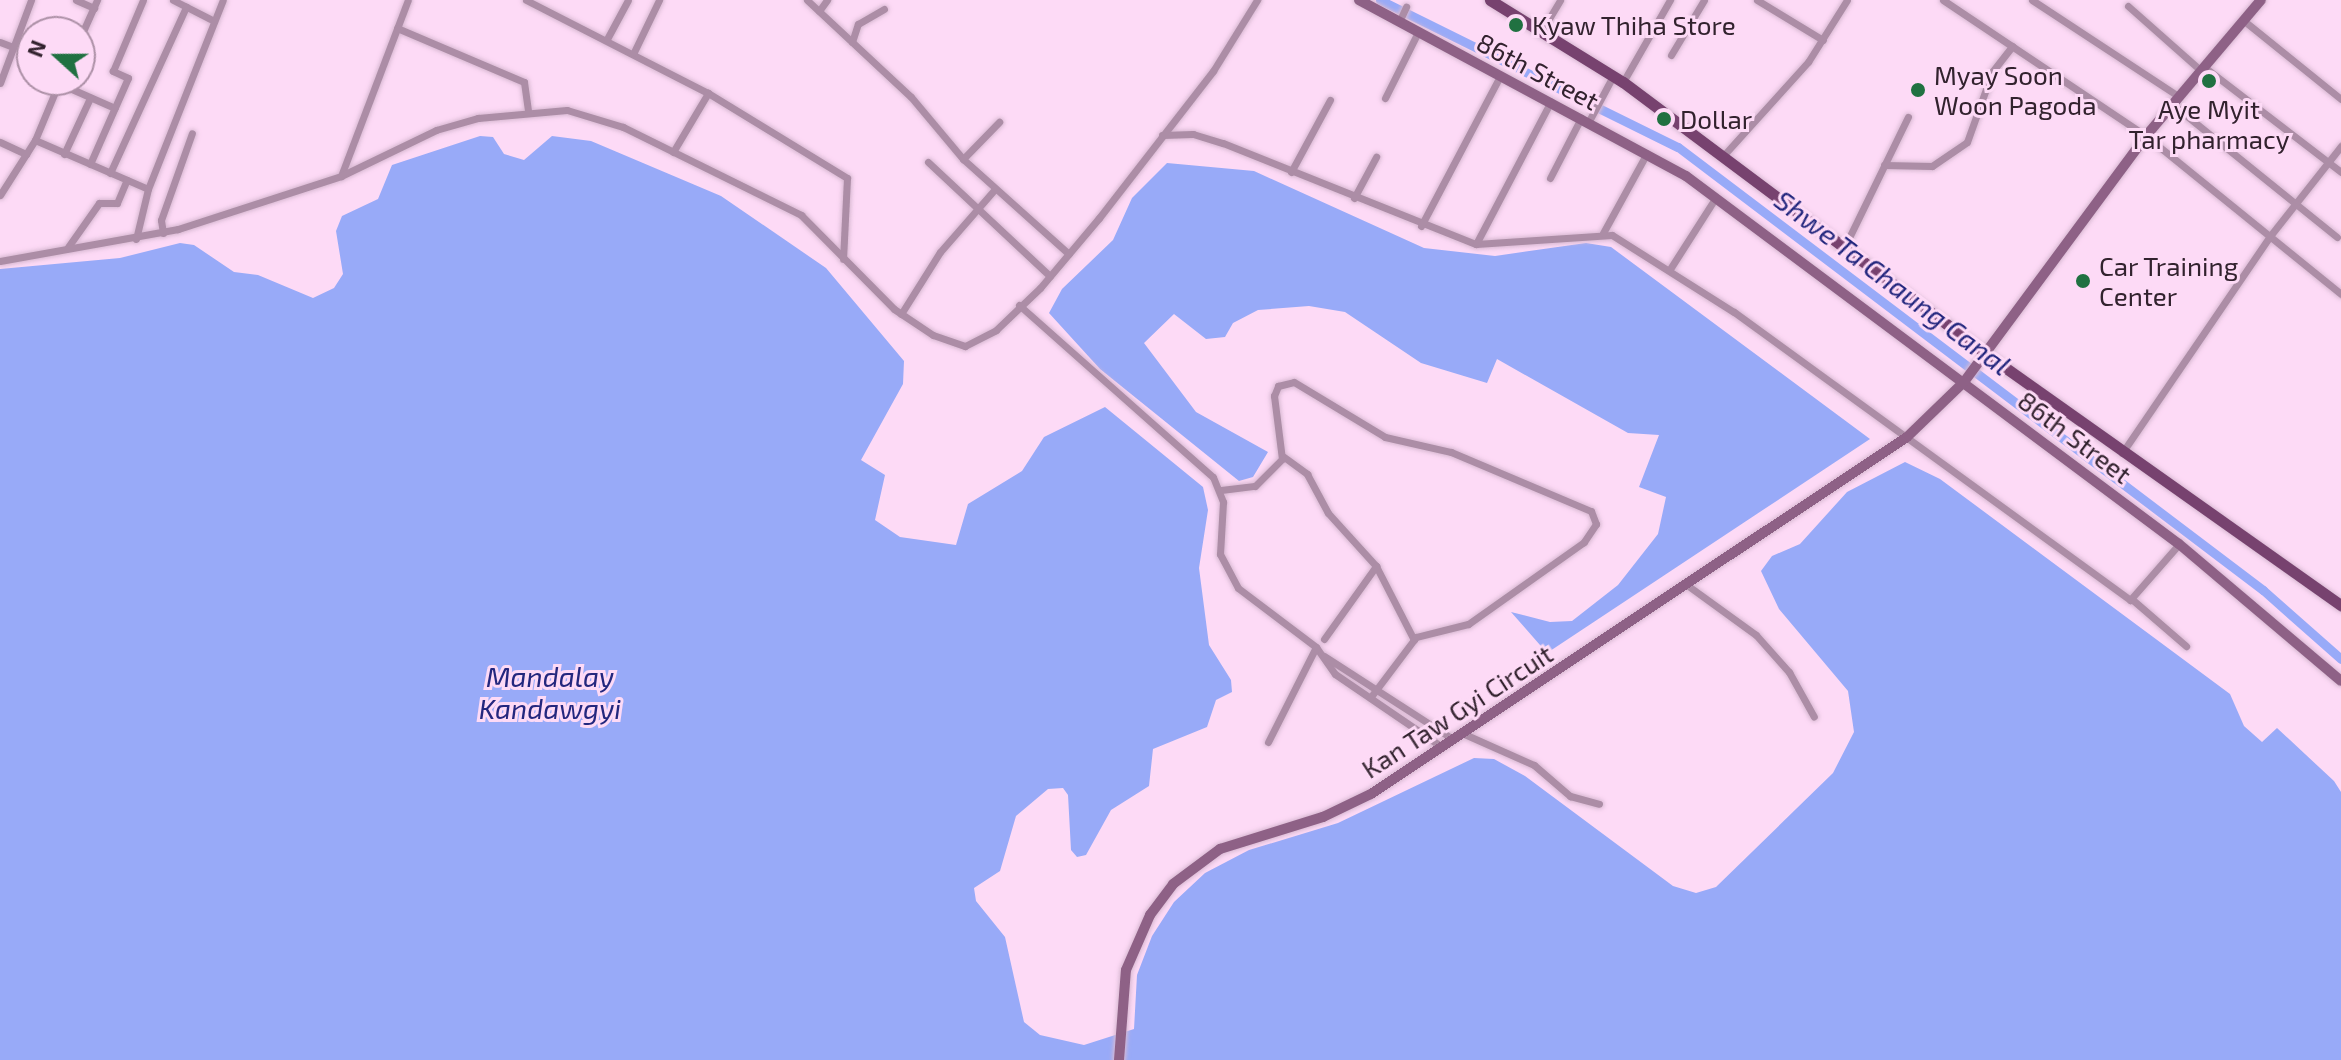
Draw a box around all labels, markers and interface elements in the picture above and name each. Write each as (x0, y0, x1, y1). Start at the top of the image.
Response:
place label: Kyaw Thiha Store (1532, 9, 1737, 41)
north arrow (16, 16, 96, 96)
marker: Kyaw Thiha Store (1507, 16, 1525, 34)
street label: 86th Street (1472, 26, 1604, 116)
text: N (20, 36, 50, 60)
place label: Myay Soon Woon Pagoda (1934, 59, 2096, 120)
marker: Aye Myit Tar pharmacy (2200, 72, 2218, 90)
marker: Myay Soon Woon Pagoda (1909, 81, 1927, 99)
place label: Aye Myit Tar pharmacy (2128, 93, 2290, 154)
place label: Dollar (1680, 103, 1752, 135)
marker: Dollar (1655, 110, 1673, 128)
water label: Shwe Ta Chaung Canal (1768, 182, 2018, 382)
place label: Car Training Center (2099, 250, 2239, 312)
marker: Car Training Center (2074, 272, 2092, 290)
street label: 86th Street (2012, 384, 2138, 490)
street label: Kan Taw Gyi Circuit (1355, 637, 1559, 785)
water label: Mandalay Kandawgyi (479, 659, 621, 725)

